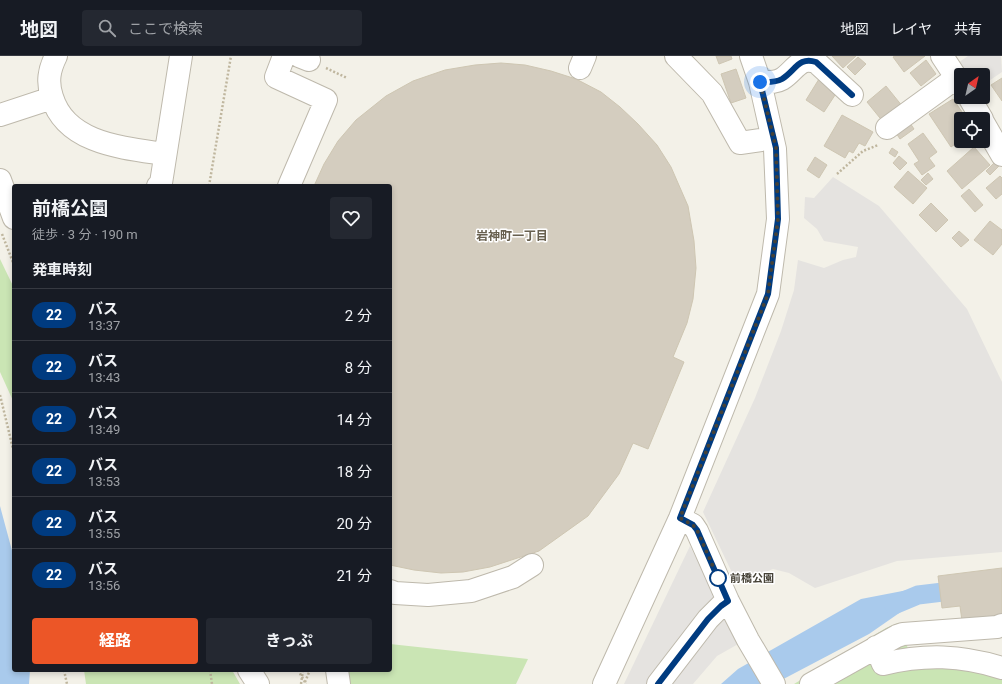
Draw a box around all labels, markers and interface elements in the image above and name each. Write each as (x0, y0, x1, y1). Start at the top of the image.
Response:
search box (82, 10, 362, 46)
icon: search (96, 17, 118, 39)
text: 地図 (20, 18, 58, 41)
text: ここで検索 (128, 20, 203, 38)
text: 地図 (840, 21, 868, 37)
text: レイヤ (890, 21, 932, 37)
text: 共有 (954, 21, 982, 37)
north arrow (954, 68, 990, 104)
map controls (954, 68, 990, 148)
your location (750, 72, 770, 92)
button: locate (954, 112, 990, 148)
text: 前橋公園 (32, 197, 108, 220)
button: heart (330, 197, 372, 239)
text: 徒歩 · 3 分 · 190 m (32, 227, 138, 242)
district label: 岩神町一丁目 (476, 229, 548, 243)
text: 発車時刻 (32, 261, 92, 279)
text: バス (88, 300, 118, 318)
text: 22 (46, 307, 62, 323)
text: 2 分 (345, 307, 372, 325)
text: 13:37 (88, 318, 120, 333)
text: バス (88, 352, 118, 370)
text: 22 (46, 359, 62, 375)
text: 8 分 (345, 359, 372, 377)
text: 13:43 (88, 370, 120, 385)
text: バス (88, 404, 118, 422)
text: 22 (46, 411, 62, 427)
text: 14 分 (336, 411, 372, 429)
text: 13:49 (88, 422, 120, 437)
text: バス (88, 456, 118, 474)
text: 22 (46, 463, 62, 479)
text: 18 分 (336, 463, 372, 481)
text: 13:53 (88, 474, 120, 489)
text: バス (88, 508, 118, 526)
text: 22 (46, 515, 62, 531)
text: 20 分 (336, 515, 372, 533)
text: 13:55 (88, 526, 120, 541)
text: バス (88, 560, 118, 578)
text: 22 (46, 567, 62, 583)
text: 21 分 (336, 567, 372, 585)
marker: 前橋公園 (709, 569, 727, 587)
place label: 前橋公園 (730, 572, 774, 585)
text: 13:56 (88, 578, 120, 593)
button: 経路 (32, 618, 198, 664)
button: きっぷ (206, 618, 372, 664)

